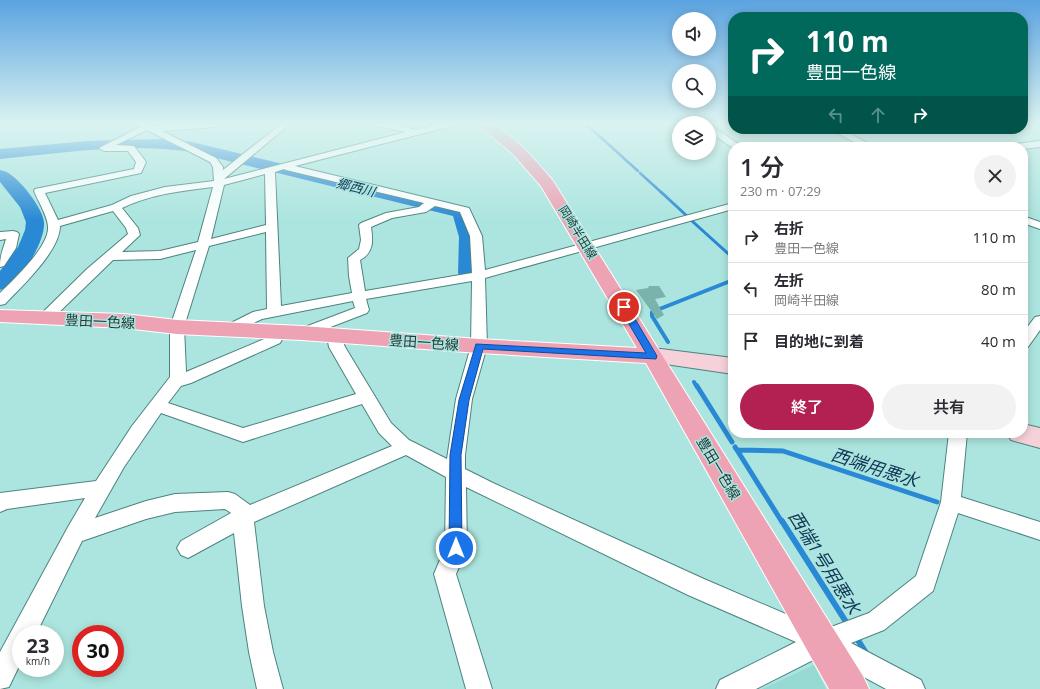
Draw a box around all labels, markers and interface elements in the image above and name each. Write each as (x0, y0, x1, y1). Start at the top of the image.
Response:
map controls (672, 12, 716, 160)
button: sound (672, 12, 716, 56)
text: 110 m (806, 22, 889, 60)
icon: right (740, 28, 792, 80)
text: 豊田一色線 (806, 60, 896, 84)
button: search (672, 64, 716, 108)
icon: left (825, 104, 847, 126)
icon: ahead (867, 104, 889, 126)
icon: right (909, 104, 931, 126)
button: layers (672, 116, 716, 160)
text: 1 分 (740, 150, 784, 183)
button: close (974, 155, 1016, 197)
water label: 郷西川 (335, 174, 379, 201)
text: 230 m · 07:29 (740, 182, 821, 200)
street label: 岡崎半田線 (555, 202, 601, 262)
text: 右折 (774, 218, 804, 238)
icon: right (740, 226, 762, 248)
text: 110 m (972, 227, 1016, 247)
text: 豊田一色線 (774, 239, 839, 257)
text: 左折 (774, 270, 804, 290)
icon: left (740, 278, 762, 300)
text: 80 m (981, 279, 1016, 299)
pin (607, 290, 641, 324)
text: 岡崎半田線 (774, 291, 839, 309)
icon: arrive (613, 296, 635, 318)
street label: 豊田一色線 (65, 310, 135, 332)
street label: 豊田一色線 (388, 330, 460, 354)
icon: arrive (740, 330, 762, 352)
text: 目的地に到着 (774, 331, 864, 351)
text: 40 m (981, 331, 1016, 351)
button: 終了 (740, 384, 874, 430)
button: 共有 (882, 384, 1016, 430)
street label: 豊田一色線 (693, 433, 745, 503)
water label: 西端用悪水 (828, 442, 923, 493)
water label: 西端1号用悪水 (784, 506, 867, 620)
position arrow (435, 527, 477, 569)
speed limit sign: 30 (72, 625, 124, 677)
text: 23 (27, 632, 49, 659)
text: km/h (26, 654, 50, 668)

